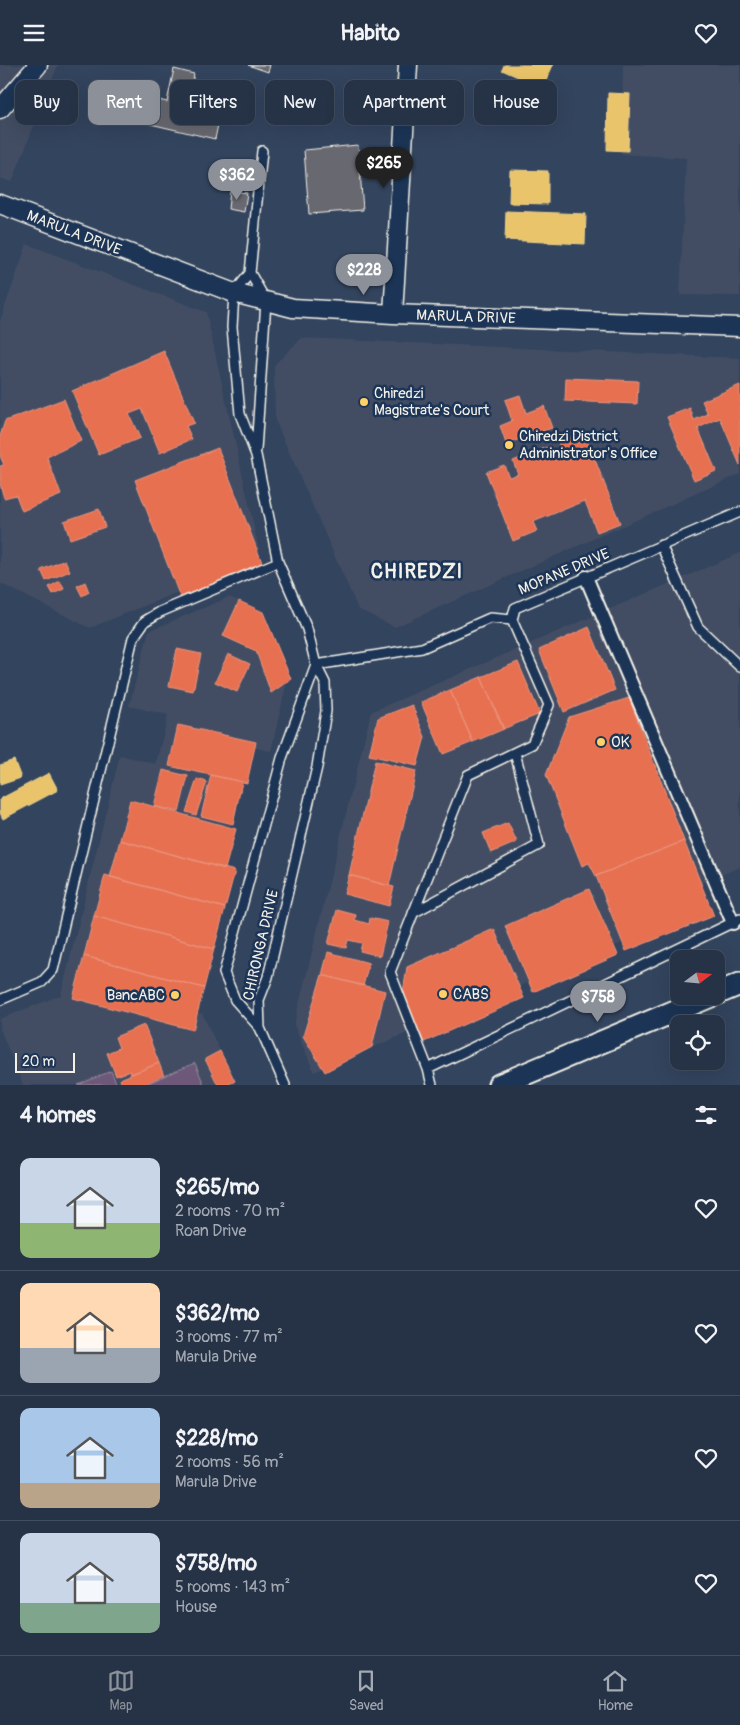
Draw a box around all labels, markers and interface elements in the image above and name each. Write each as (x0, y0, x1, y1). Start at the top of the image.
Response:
icon: menu (20, 19, 48, 47)
text: Habito (340, 19, 400, 47)
icon: heart (692, 19, 720, 47)
chip: Buy (15, 80, 78, 125)
chip: Rent (88, 80, 160, 125)
chip: Filters (170, 80, 255, 125)
chip: New (265, 80, 334, 125)
chip: Apartment (344, 80, 464, 125)
chip: House (474, 80, 557, 125)
pin: $265 (354, 147, 414, 189)
text: $265 (366, 153, 402, 173)
pin: $362 (207, 159, 267, 201)
text: $362 (219, 165, 255, 185)
street label: MARULA DRIVE (24, 206, 124, 260)
pin: $228 (334, 253, 394, 296)
text: $228 (347, 260, 381, 280)
street label: MARULA DRIVE (416, 306, 516, 328)
place label: Chiredzi Magistrate's Court (374, 384, 490, 420)
marker: Chiredzi Magistrate's Court (358, 396, 370, 408)
place label: Chiredzi District Administrator's Office (519, 427, 658, 463)
marker: Chiredzi District Administrator's Office (503, 439, 515, 451)
street label: MOPANE DRIVE (516, 544, 613, 600)
district label: CHIREDZI (371, 559, 463, 584)
place label: OK (611, 733, 630, 752)
marker: OK (595, 736, 607, 748)
street label: CHIRONGA DRIVE (239, 887, 283, 1002)
north arrow (670, 950, 725, 1005)
map controls (670, 950, 725, 1070)
pin: $758 (568, 981, 628, 1023)
place label: CABS (453, 985, 489, 1004)
place label: BancABC (107, 986, 165, 1005)
text: $758 (581, 987, 615, 1007)
marker: CABS (437, 988, 449, 1000)
marker: BancABC (169, 989, 181, 1001)
button: locate (670, 1015, 725, 1070)
scale bar (15, 1050, 75, 1073)
text: 20 m (22, 1053, 55, 1070)
icon: filters (692, 1101, 720, 1129)
text: 4 homes (20, 1102, 96, 1129)
text: $265/mo (175, 1174, 259, 1201)
icon: home (60, 1178, 120, 1238)
icon: heart (692, 1194, 720, 1222)
text: 2 rooms · 70 m² (175, 1201, 285, 1221)
text: Roan Drive (175, 1221, 247, 1241)
text: $362/mo (175, 1300, 260, 1327)
icon: home (60, 1303, 120, 1363)
icon: heart (692, 1319, 720, 1347)
text: 3 rooms · 77 m² (175, 1327, 283, 1347)
text: Marula Drive (175, 1347, 257, 1367)
text: $228/mo (175, 1425, 258, 1452)
icon: home (60, 1428, 120, 1488)
icon: heart (692, 1444, 720, 1472)
text: 2 rooms · 56 m² (175, 1452, 284, 1472)
text: Marula Drive (175, 1472, 257, 1492)
text: $758/mo (175, 1550, 257, 1577)
icon: home (60, 1553, 120, 1613)
icon: heart (692, 1569, 720, 1597)
text: 5 rooms · 143 m² (175, 1577, 290, 1597)
text: House (175, 1597, 217, 1617)
tab: Map (107, 1667, 135, 1714)
tab: Saved (349, 1667, 384, 1714)
tab: Home (598, 1667, 633, 1714)

